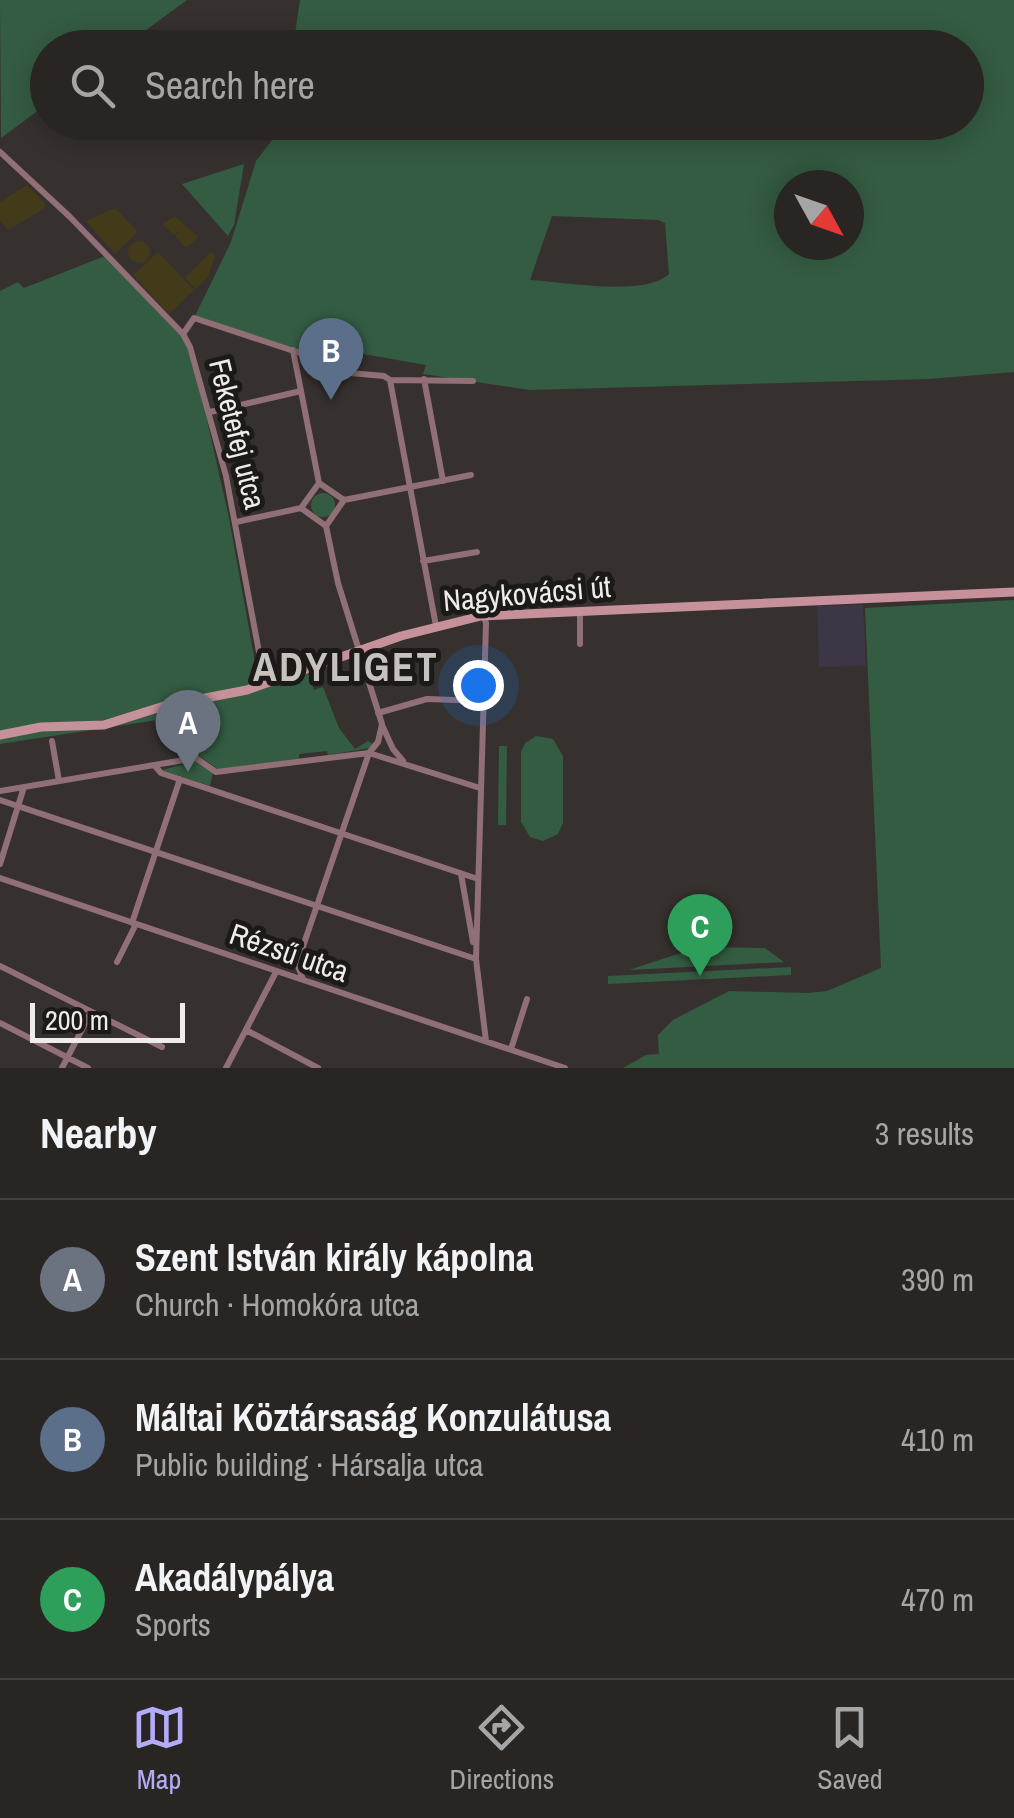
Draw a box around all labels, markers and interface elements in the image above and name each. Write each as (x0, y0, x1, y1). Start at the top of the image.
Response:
search box (30, 30, 984, 140)
icon: search (65, 58, 120, 113)
text: Search here (145, 60, 315, 111)
north arrow (774, 170, 864, 260)
pin: B (298, 318, 364, 400)
street label: Feketefej utca (200, 355, 276, 513)
street label: Nagykovácsi út (441, 566, 613, 620)
district label: ADYLIGET (253, 640, 439, 693)
your location (453, 660, 504, 711)
pin: A (156, 690, 220, 772)
pin: C (668, 894, 732, 976)
street label: Rézsű utca (225, 913, 354, 991)
scale bar (30, 998, 185, 1042)
text: 200 m (45, 1001, 109, 1039)
text: Nearby (40, 1105, 157, 1161)
text: 3 results (875, 1112, 974, 1155)
text: Szent István király kápolna (135, 1232, 533, 1283)
text: A (63, 1258, 82, 1301)
text: 390 m (901, 1258, 974, 1301)
text: Church · Homokóra utca (135, 1283, 419, 1326)
text: Máltai Köztársaság Konzulátusa (135, 1392, 611, 1443)
text: B (63, 1418, 82, 1461)
text: 410 m (901, 1418, 974, 1461)
text: Public building · Hársalja utca (135, 1443, 484, 1486)
text: Akadálypálya (135, 1552, 334, 1603)
text: C (63, 1578, 82, 1621)
text: 470 m (901, 1578, 974, 1621)
text: Sports (135, 1603, 211, 1646)
tab: Map (132, 1700, 187, 1798)
tab: Directions (450, 1700, 554, 1798)
tab: Saved (817, 1700, 882, 1798)

